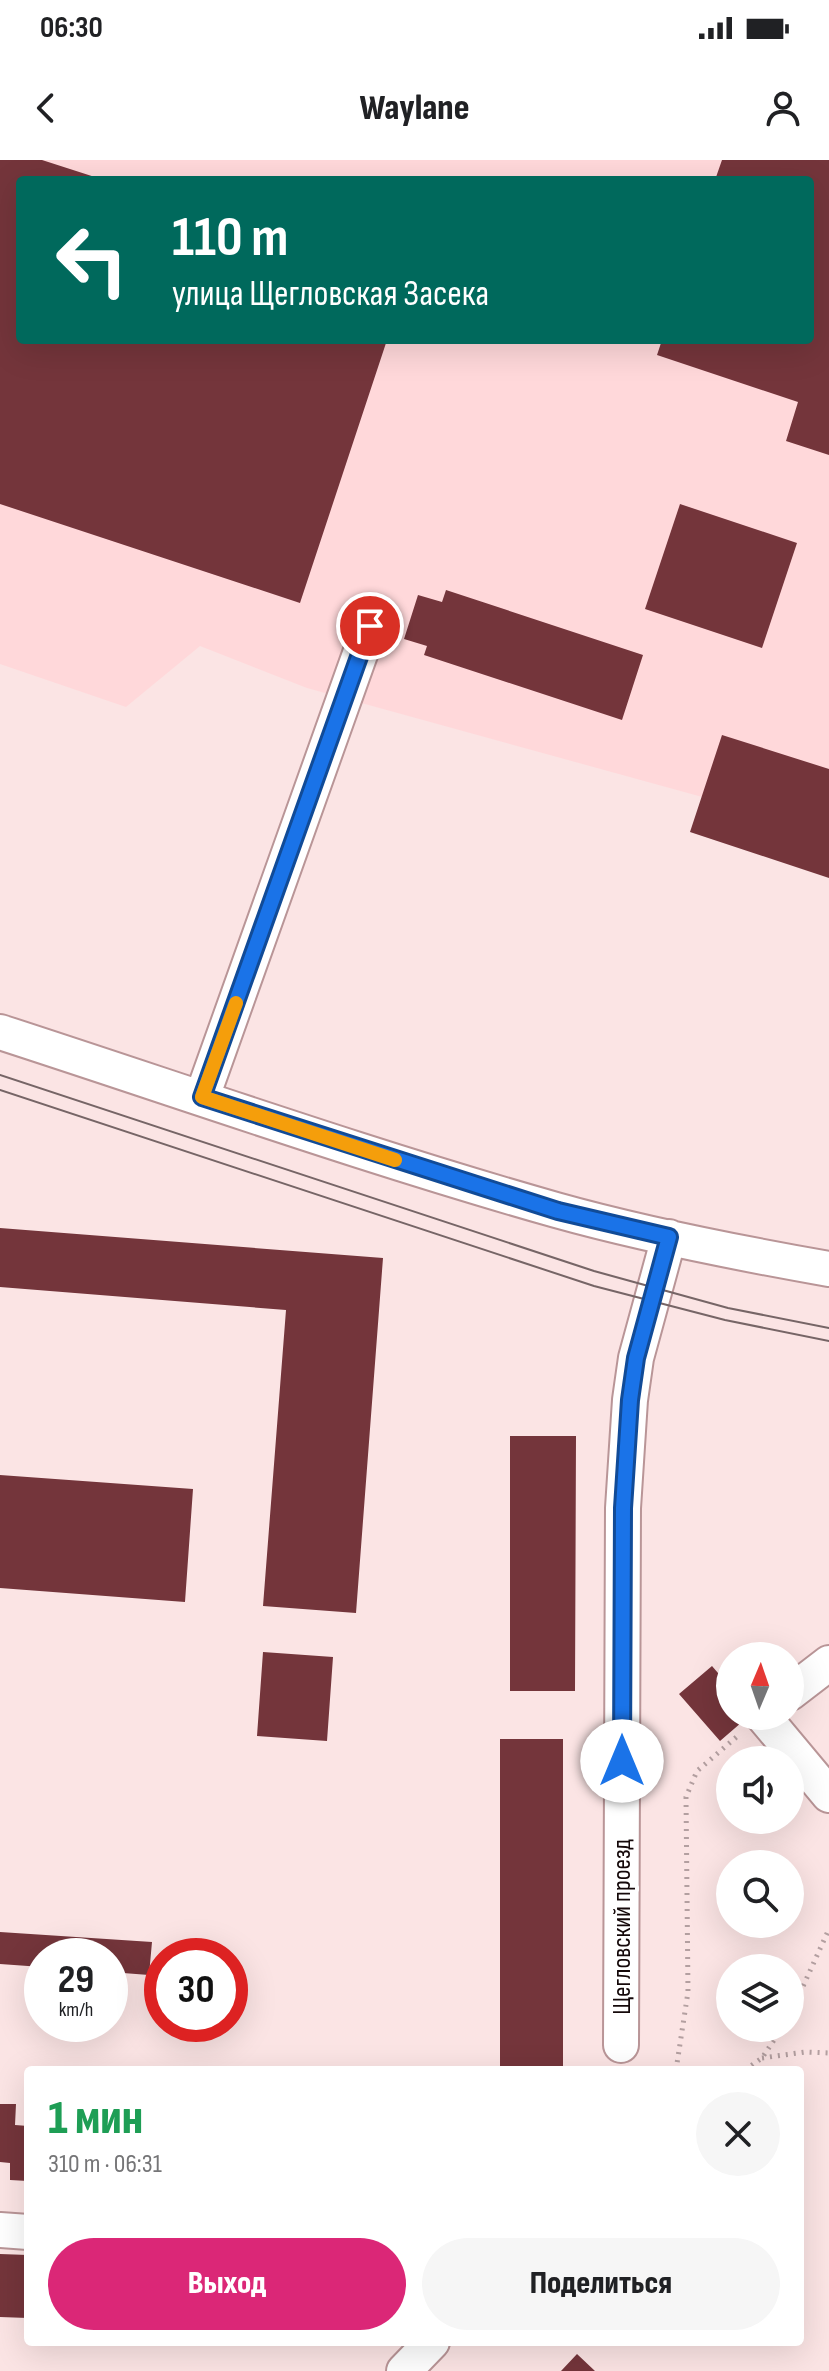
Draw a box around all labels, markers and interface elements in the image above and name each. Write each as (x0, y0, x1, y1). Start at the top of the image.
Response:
text: 06:30 (40, 10, 103, 46)
icon: back (24, 86, 68, 130)
icon: person (761, 86, 805, 130)
text: Waylane (360, 87, 469, 130)
text: 110 m (172, 205, 288, 272)
icon: left (40, 208, 144, 312)
text: улица Щегловская Засека (172, 273, 489, 316)
pin (336, 592, 404, 660)
icon: arrive (348, 604, 392, 648)
north arrow (716, 1642, 804, 1730)
map controls (716, 1642, 804, 2042)
position arrow (580, 1719, 664, 1803)
button: sound (716, 1746, 804, 1834)
street label: Щегловский проезд (607, 1839, 638, 2015)
button: search (716, 1850, 804, 1938)
speed limit sign: 30 (144, 1938, 248, 2042)
button: layers (716, 1954, 804, 2042)
text: 29 (58, 1956, 94, 2004)
text: km/h (59, 1998, 93, 2022)
text: 1 мин (48, 2090, 143, 2147)
button: close (696, 2092, 780, 2176)
text: 310 m · 06:31 (48, 2149, 162, 2180)
button: Выход (48, 2238, 406, 2330)
button: Поделиться (422, 2238, 780, 2330)

